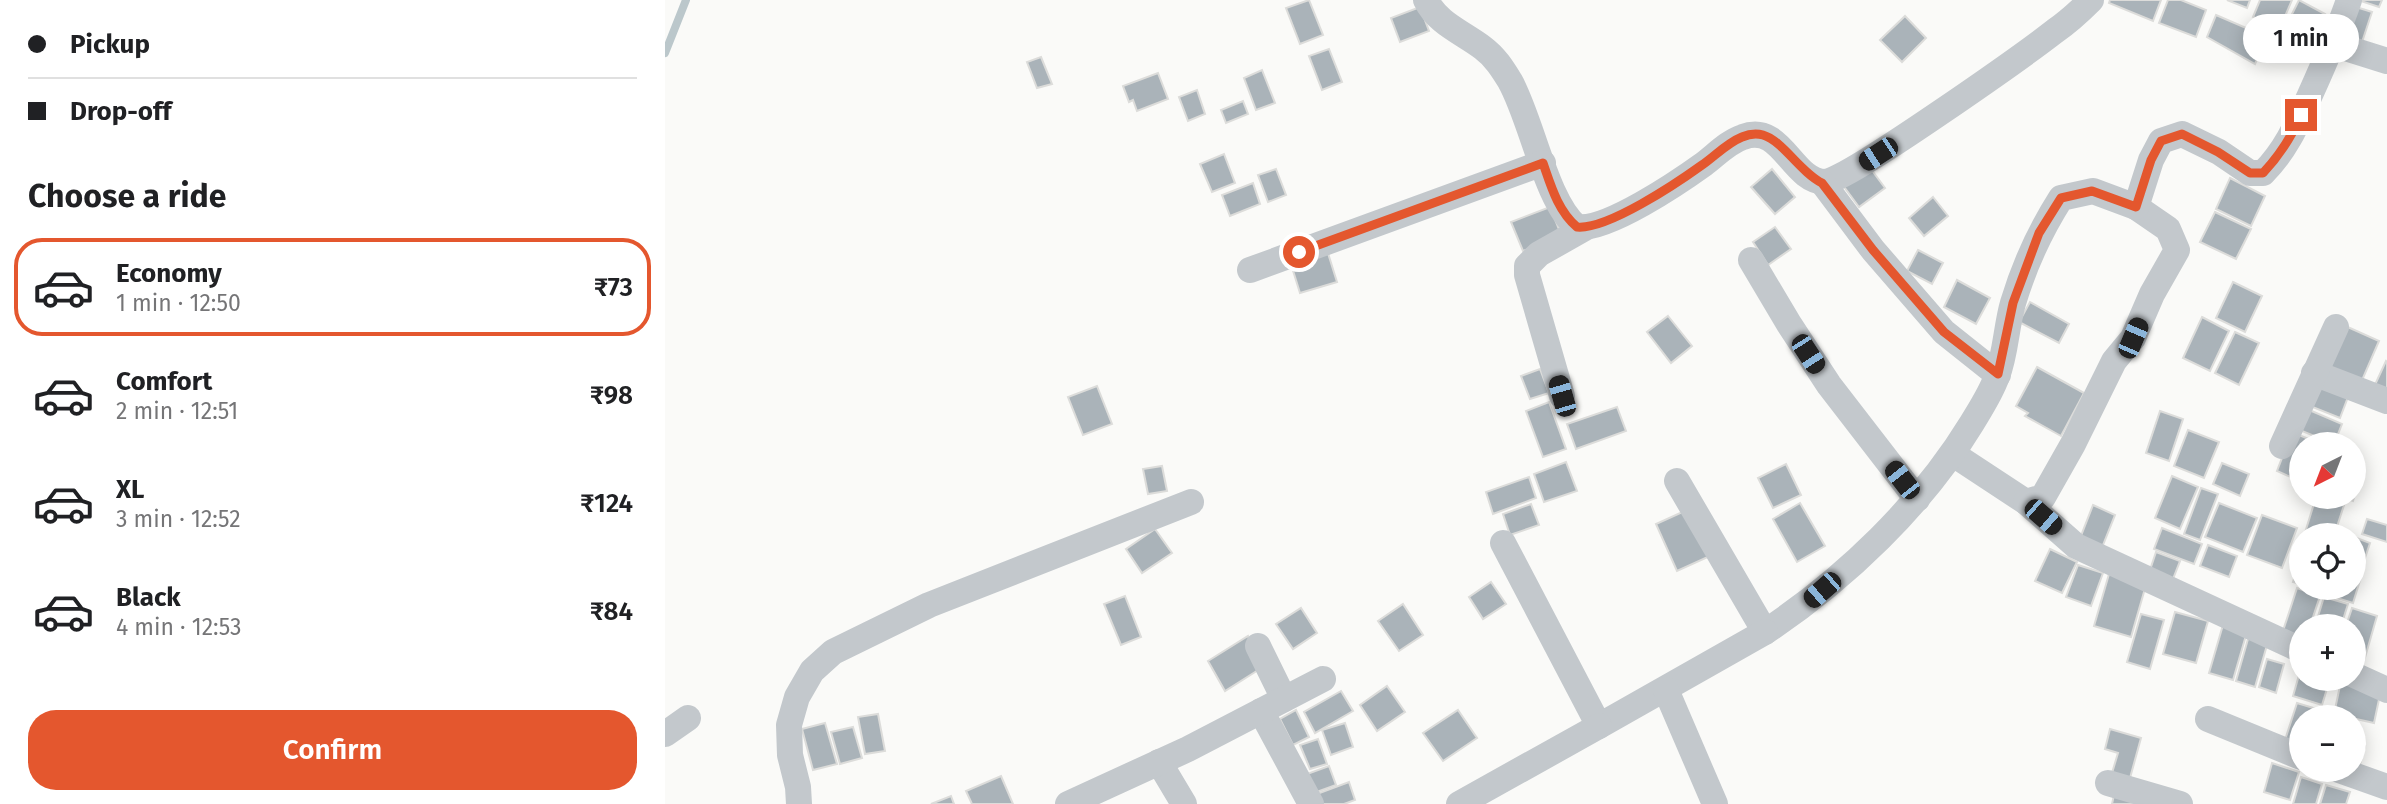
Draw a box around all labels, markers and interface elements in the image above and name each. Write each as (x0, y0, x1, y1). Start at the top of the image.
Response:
callout: 1 min (2243, 13, 2359, 62)
text: 1 min (2273, 24, 2329, 52)
text: Pickup (70, 29, 150, 60)
text: Drop-off (70, 96, 172, 127)
route end (2285, 99, 2317, 131)
car (1855, 134, 1902, 174)
text: Choose a ride (28, 177, 226, 215)
route start (1283, 236, 1315, 268)
icon: car (32, 256, 95, 319)
text: Economy (116, 258, 222, 289)
text: ₹73 (594, 272, 633, 303)
text: 1 min · 12:50 (116, 289, 241, 317)
car (2116, 315, 2151, 361)
car (1788, 331, 1829, 377)
icon: car (32, 364, 95, 427)
text: Comfort (116, 366, 212, 397)
car (1547, 373, 1578, 419)
text: ₹98 (590, 380, 633, 411)
text: 2 min · 12:51 (116, 397, 238, 425)
north arrow (2289, 432, 2366, 509)
map controls (2289, 432, 2366, 782)
car (1881, 457, 1924, 503)
icon: car (32, 472, 95, 535)
text: XL (116, 474, 144, 505)
text: ₹124 (580, 488, 633, 519)
car (2021, 495, 2066, 539)
text: 3 min · 12:52 (116, 505, 241, 533)
button: locate (2289, 523, 2366, 600)
car (1800, 568, 1845, 612)
icon: car (32, 580, 95, 643)
text: Black (116, 582, 181, 613)
text: ₹84 (590, 596, 633, 627)
text: 4 min · 12:53 (116, 613, 242, 641)
button: + (2289, 614, 2366, 691)
button: − (2289, 705, 2366, 782)
button: Confirm (28, 710, 637, 790)

